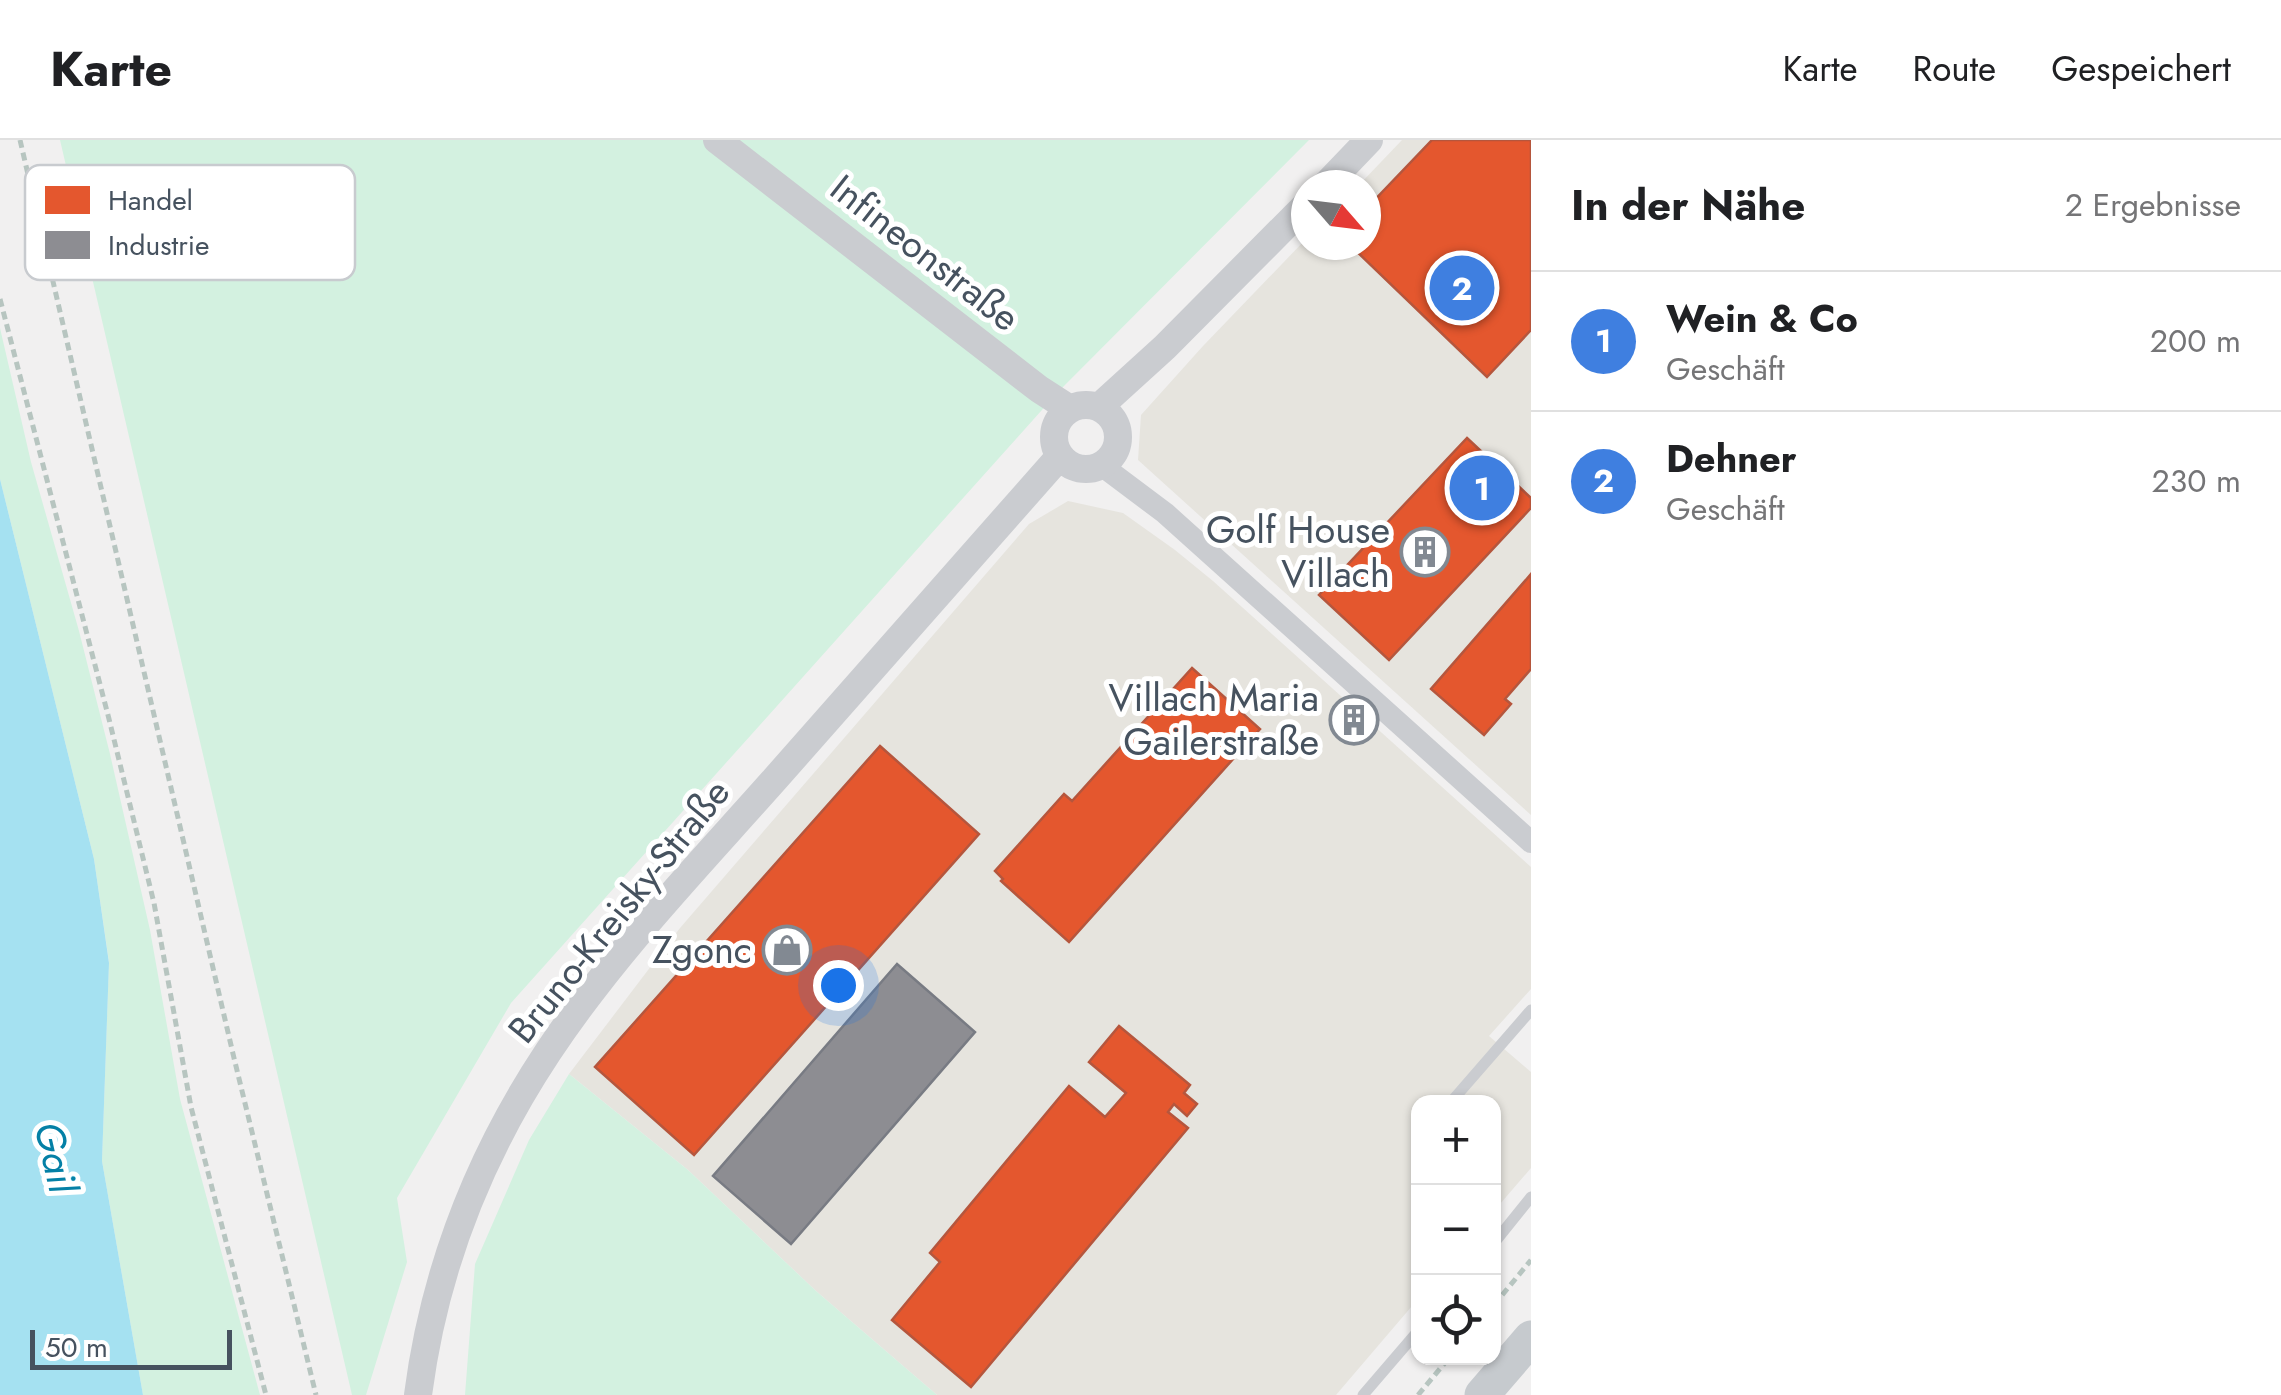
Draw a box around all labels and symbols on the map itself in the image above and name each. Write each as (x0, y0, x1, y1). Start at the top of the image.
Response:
street label: Infineonstraße (819, 161, 1032, 344)
legend (25, 165, 355, 280)
north arrow (1291, 170, 1381, 260)
text: Handel (108, 180, 193, 221)
text: Industrie (108, 225, 210, 266)
pin: 2 (1430, 250, 1494, 326)
pin: 1 (1450, 450, 1514, 526)
place label: Golf House Villach (1206, 502, 1390, 601)
building icon: Golf House Villach (1399, 526, 1451, 578)
place label: Villach Maria Gailerstraße (1109, 670, 1319, 769)
building icon: Villach Maria Gailerstraße (1328, 694, 1380, 746)
street label: Bruno-Kreisky-Straße (495, 767, 743, 1055)
place label: Zgonc (652, 922, 752, 977)
shop icon: Zgonc (761, 924, 813, 976)
your location (813, 960, 864, 1011)
water label: Gail (20, 1116, 93, 1200)
scale bar (30, 1325, 232, 1370)

